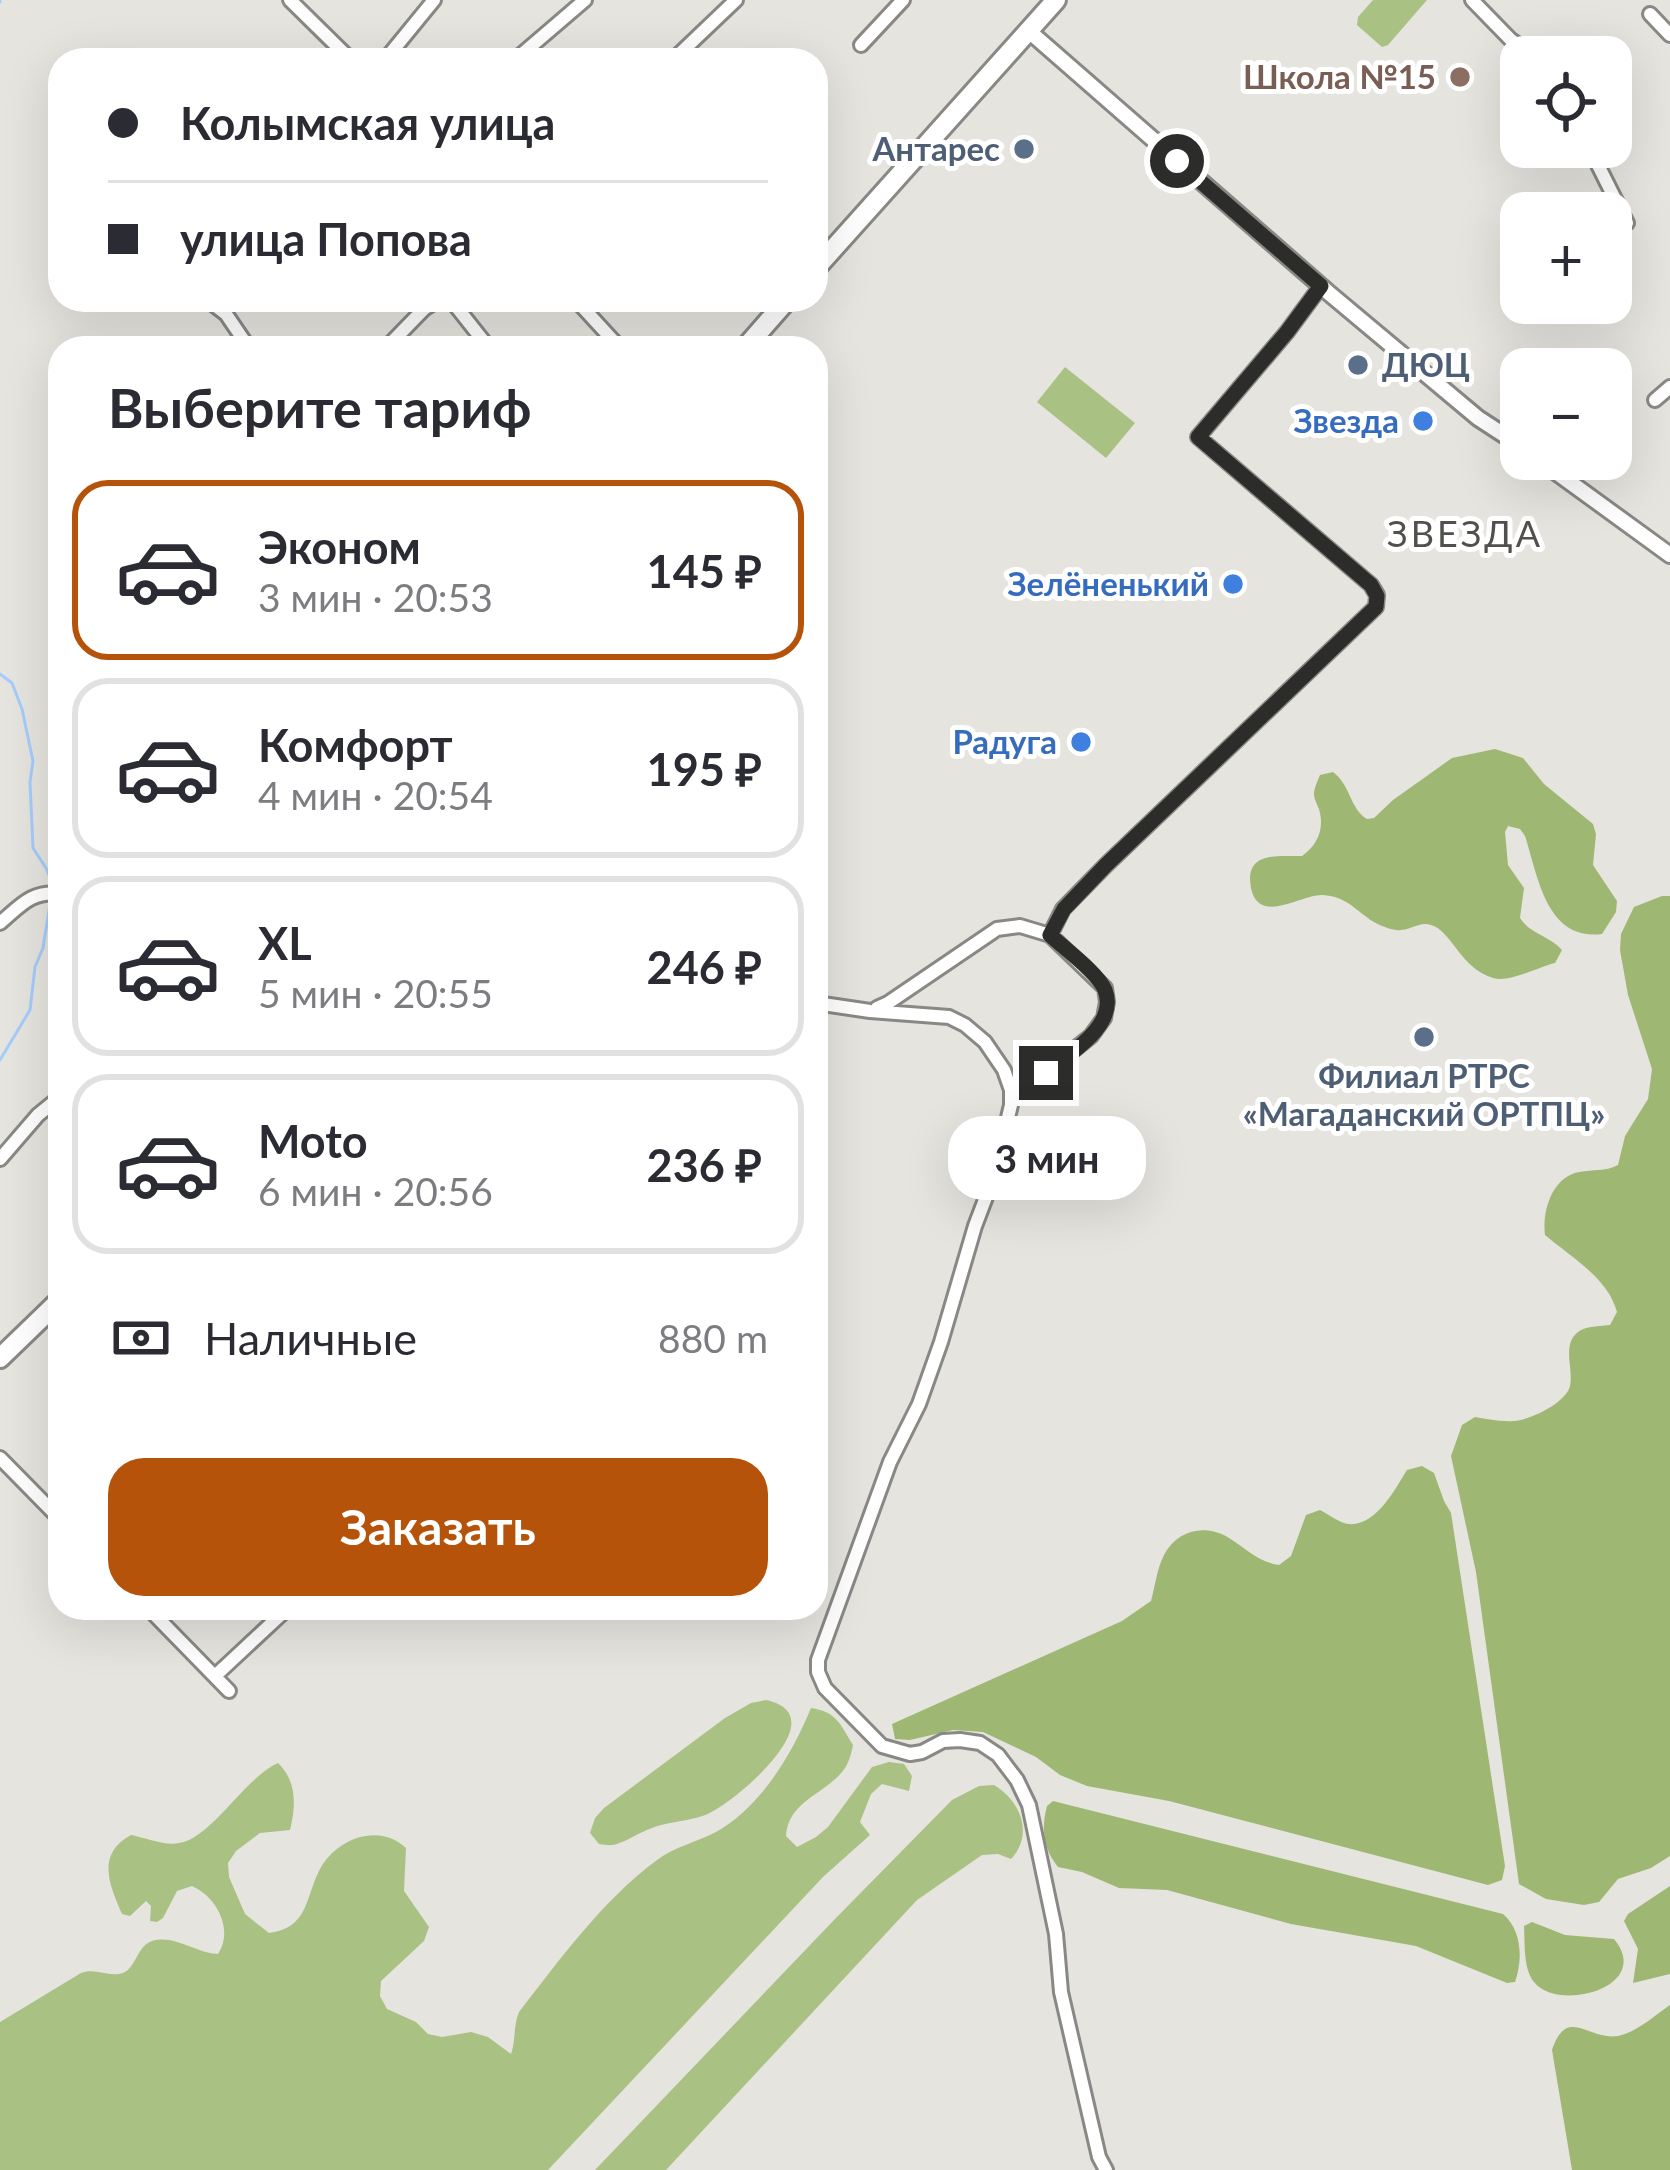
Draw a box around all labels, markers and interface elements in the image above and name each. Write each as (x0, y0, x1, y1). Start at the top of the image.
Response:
map controls (1500, 36, 1632, 480)
button: locate (1500, 36, 1632, 168)
place label: Школа №15 (1243, 56, 1436, 96)
marker: Школа №15 (1447, 64, 1473, 90)
text: Колымская улица (180, 96, 555, 150)
place label: Антарес (872, 128, 1000, 168)
route start (1150, 134, 1204, 188)
marker: Антарес (1011, 136, 1037, 162)
button: + (1500, 192, 1632, 324)
text: улица Попова (180, 212, 472, 266)
place label: ДЮЦ (1382, 344, 1470, 384)
button: − (1500, 348, 1632, 480)
marker: ДЮЦ (1345, 352, 1371, 378)
text: Выберите тариф (108, 375, 531, 440)
place label: Звезда (1293, 400, 1399, 440)
marker: Звезда (1410, 408, 1436, 434)
district label: ЗВЕЗДА (1387, 511, 1543, 555)
icon: car (114, 516, 222, 624)
text: Эконом (258, 520, 421, 574)
text: 145 ₽ (647, 544, 762, 598)
place label: Зелёненький (1007, 563, 1209, 603)
marker: Зелёненький (1220, 571, 1246, 597)
text: 3 мин · 20:53 (258, 574, 493, 620)
icon: car (114, 714, 222, 822)
text: Комфорт (258, 718, 453, 772)
place label: Радуга (952, 721, 1057, 761)
marker: Радуга (1068, 729, 1094, 755)
text: 195 ₽ (647, 742, 762, 796)
text: 4 мин · 20:54 (258, 772, 493, 818)
icon: car (114, 912, 222, 1020)
text: XL (258, 916, 312, 970)
text: 246 ₽ (647, 940, 762, 994)
text: 5 мин · 20:55 (258, 970, 493, 1016)
marker: Филиал РТРС «Магаданский ОРТПЦ» (1411, 1024, 1437, 1050)
route end (1019, 1046, 1073, 1100)
place label: Филиал РТРС «Магаданский ОРТПЦ» (1243, 1055, 1605, 1133)
icon: car (114, 1110, 222, 1218)
text: Moto (258, 1114, 368, 1168)
callout: 3 мин (947, 1115, 1145, 1199)
text: 3 мин (995, 1135, 1100, 1181)
text: 236 ₽ (647, 1138, 762, 1192)
text: 6 мин · 20:56 (258, 1168, 493, 1214)
icon: cash (108, 1305, 174, 1371)
text: Наличные (204, 1311, 417, 1365)
text: 880 m (658, 1315, 768, 1361)
button: Заказать (108, 1458, 768, 1596)

